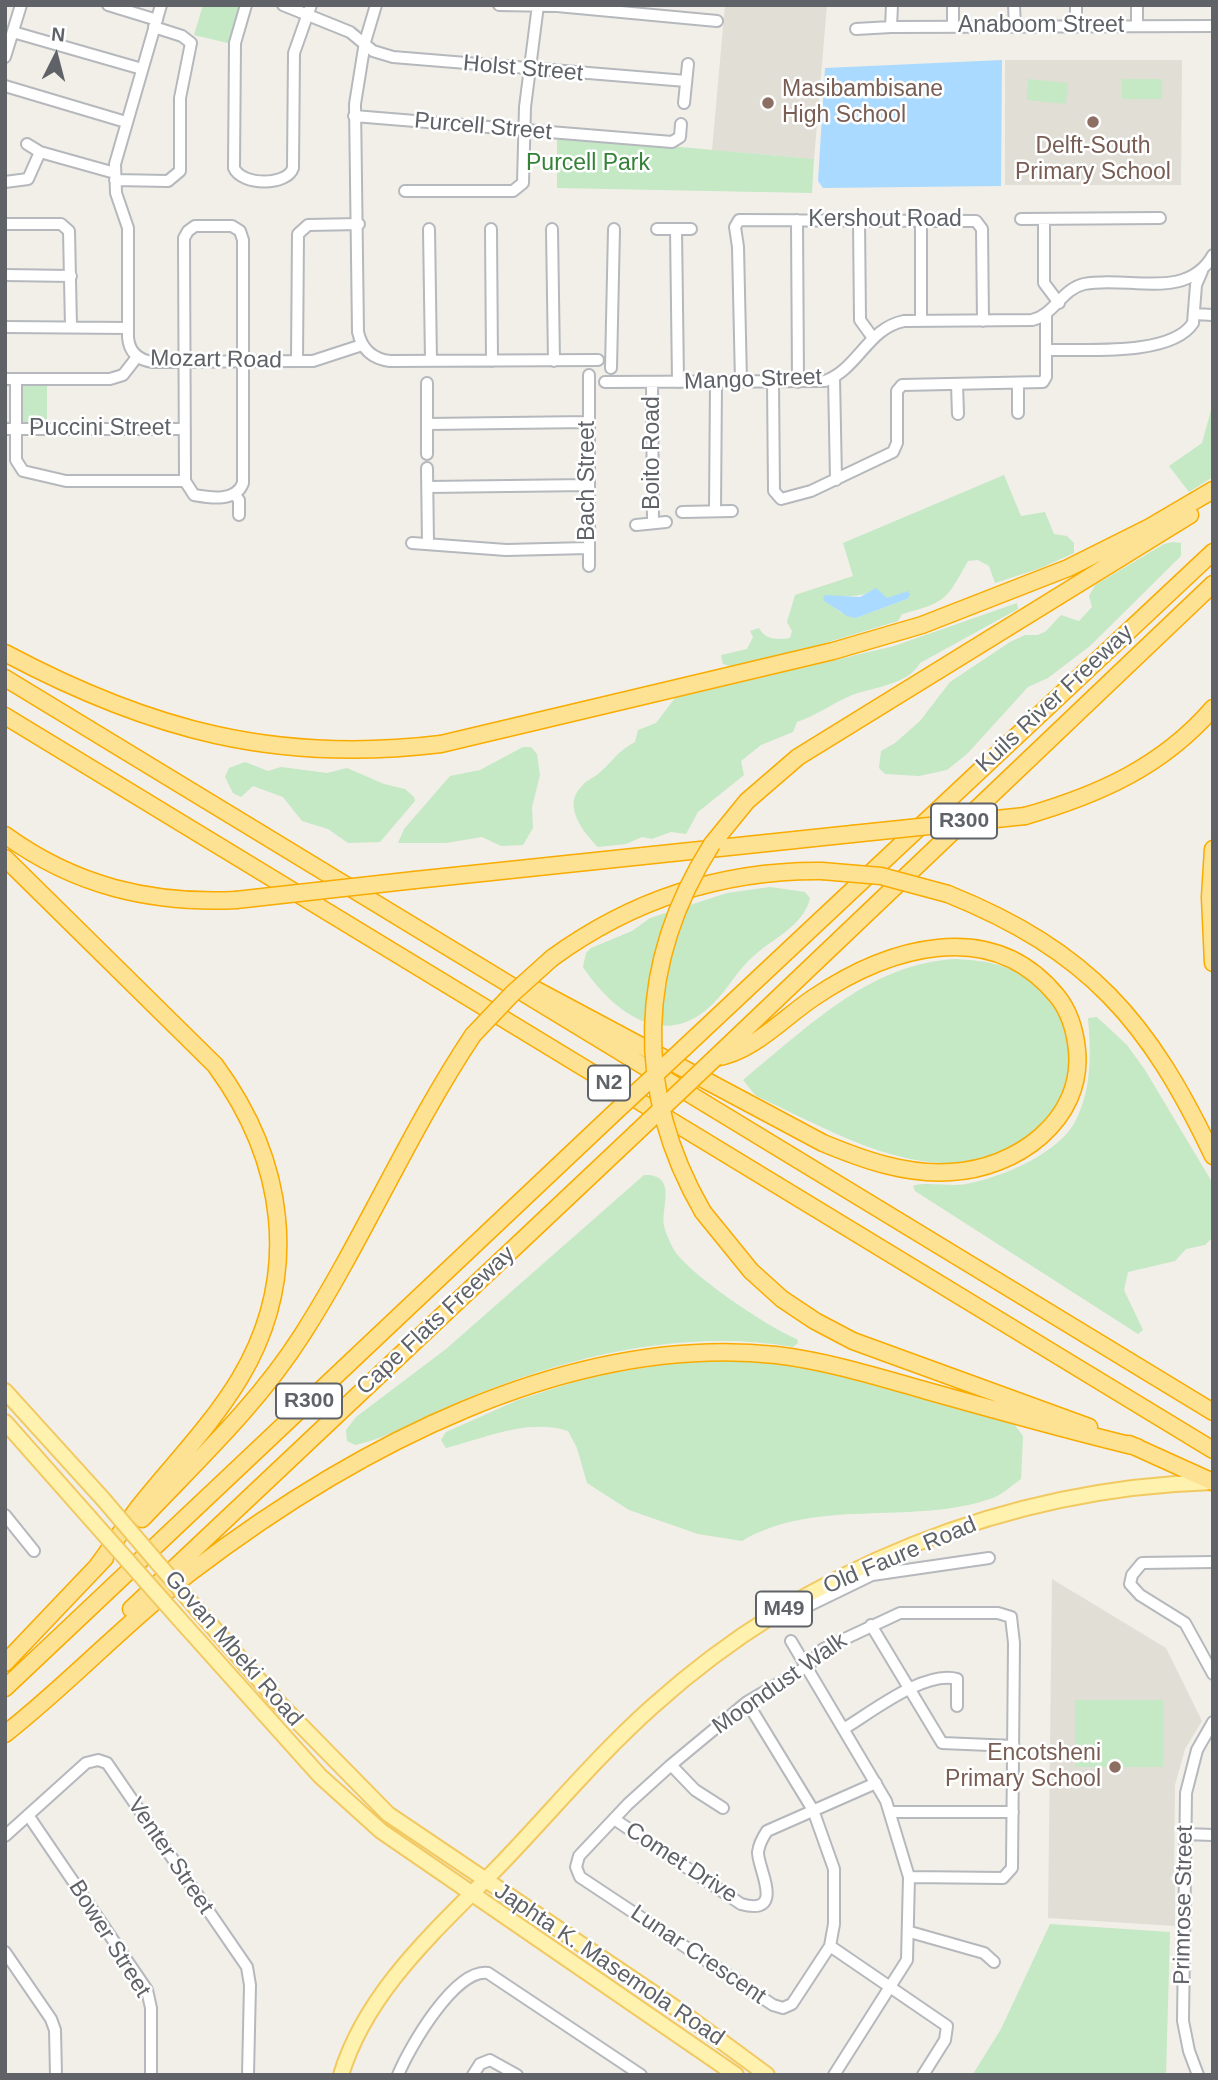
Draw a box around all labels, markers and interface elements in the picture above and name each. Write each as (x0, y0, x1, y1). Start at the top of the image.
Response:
street label: Anaboom Street (958, 12, 1124, 40)
north arrow (21, 21, 91, 91)
text: N (50, 23, 66, 46)
street label: Holst Street (462, 50, 584, 88)
place label: Masibambisane High School (782, 76, 943, 130)
marker: Masibambisane High School (760, 95, 776, 111)
street label: Purcell Street (413, 107, 553, 147)
marker: Delft-South Primary School (1085, 114, 1101, 130)
place label: Delft-South Primary School (1015, 133, 1171, 187)
park label: Purcell Park (526, 150, 650, 178)
street label: Kershout Road (808, 206, 962, 234)
street label: Mozart Road (150, 345, 282, 375)
street label: Mango Street (684, 364, 822, 396)
street label: Boito Road (639, 396, 667, 510)
street label: Puccini Street (29, 415, 171, 443)
street label: Bach Street (574, 421, 602, 541)
street label: Kuils River Freeway (971, 619, 1139, 779)
road number: R300 (931, 804, 997, 838)
road number: N2 (588, 1066, 630, 1100)
street label: Cape Flats Freeway (351, 1241, 521, 1401)
road number: R300 (276, 1384, 342, 1418)
street label: Old Faure Road (819, 1511, 981, 1601)
street label: Govan Mbeki Road (158, 1566, 308, 1732)
road number: M49 (756, 1592, 812, 1626)
street label: Moondust Walk (708, 1627, 852, 1741)
place label: Encotsheni Primary School (945, 1740, 1101, 1794)
marker: Encotsheni Primary School (1107, 1759, 1123, 1775)
street label: Venter Street (121, 1793, 219, 1919)
street label: Comet Drive (620, 1817, 742, 1909)
street label: Primrose Street (1169, 1825, 1199, 1985)
street label: Bower Street (62, 1875, 156, 2003)
street label: Japhta K. Masemola Road (489, 1878, 729, 2052)
street label: Lunar Crescent (625, 1900, 771, 2010)

